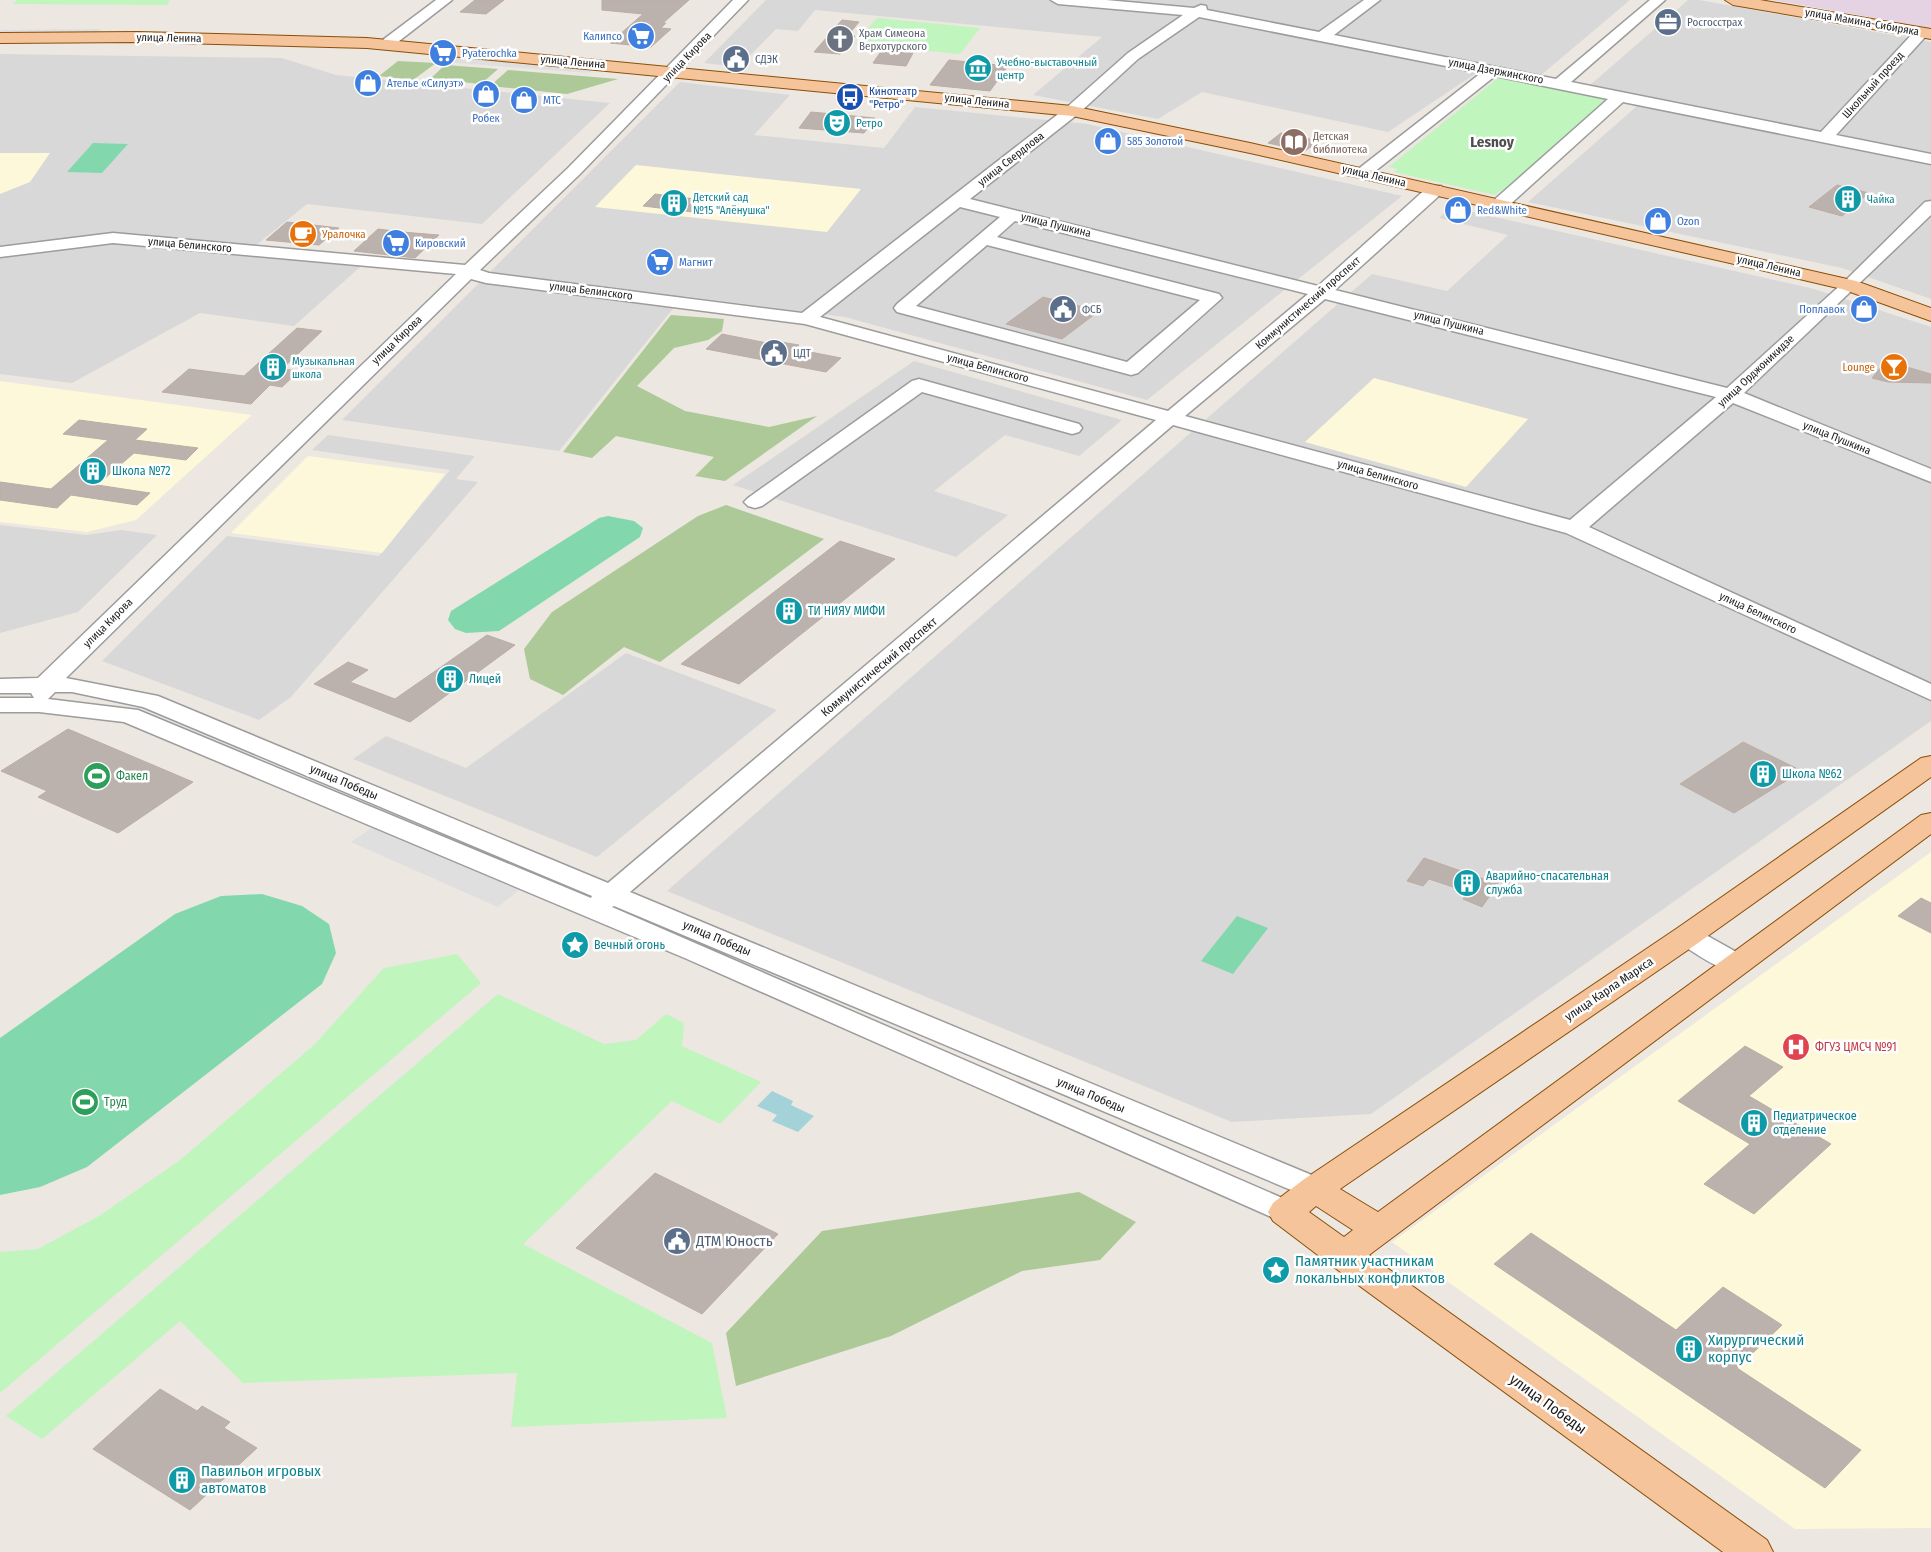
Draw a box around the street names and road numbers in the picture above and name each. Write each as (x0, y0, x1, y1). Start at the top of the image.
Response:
street label: улица Мамина-Сибиряка (1804, 6, 1920, 38)
street label: улица Кирова (660, 29, 714, 85)
street label: улица Ленина (136, 31, 202, 45)
street label: Школьный проезд (1840, 49, 1907, 121)
street label: улица Ленина (540, 53, 606, 71)
street label: улица Дзержинского (1447, 55, 1545, 87)
street label: улица Ленина (944, 91, 1010, 111)
street label: улица Свердлова (975, 129, 1047, 189)
street label: улица Ленина (1341, 162, 1407, 190)
street label: улица Пушкина (1020, 210, 1092, 240)
street label: улица Белинского (148, 235, 233, 255)
street label: улица Ленина (1736, 252, 1802, 280)
street label: Коммунистический проспект (1253, 254, 1364, 352)
street label: улица Белинского (549, 279, 634, 303)
street label: улица Пушкина (1413, 308, 1485, 338)
street label: улица Кирова (369, 313, 425, 367)
street label: улица Орджоникидзе (1715, 332, 1797, 410)
street label: улица Белинского (946, 351, 1030, 385)
street label: улица Пушкина (1801, 419, 1873, 457)
street label: улица Белинского (1336, 457, 1420, 493)
street label: улица Белинского (1717, 589, 1799, 637)
street label: улица Кирова (81, 596, 135, 650)
street label: Коммунистический проспект (818, 614, 940, 720)
street label: улица Победы (308, 761, 380, 803)
street label: улица Победы (681, 917, 753, 959)
street label: улица Карла Маркса (1562, 954, 1656, 1024)
street label: улица Победы (1055, 1074, 1127, 1116)
street label: улица Победы (1506, 1370, 1590, 1438)

